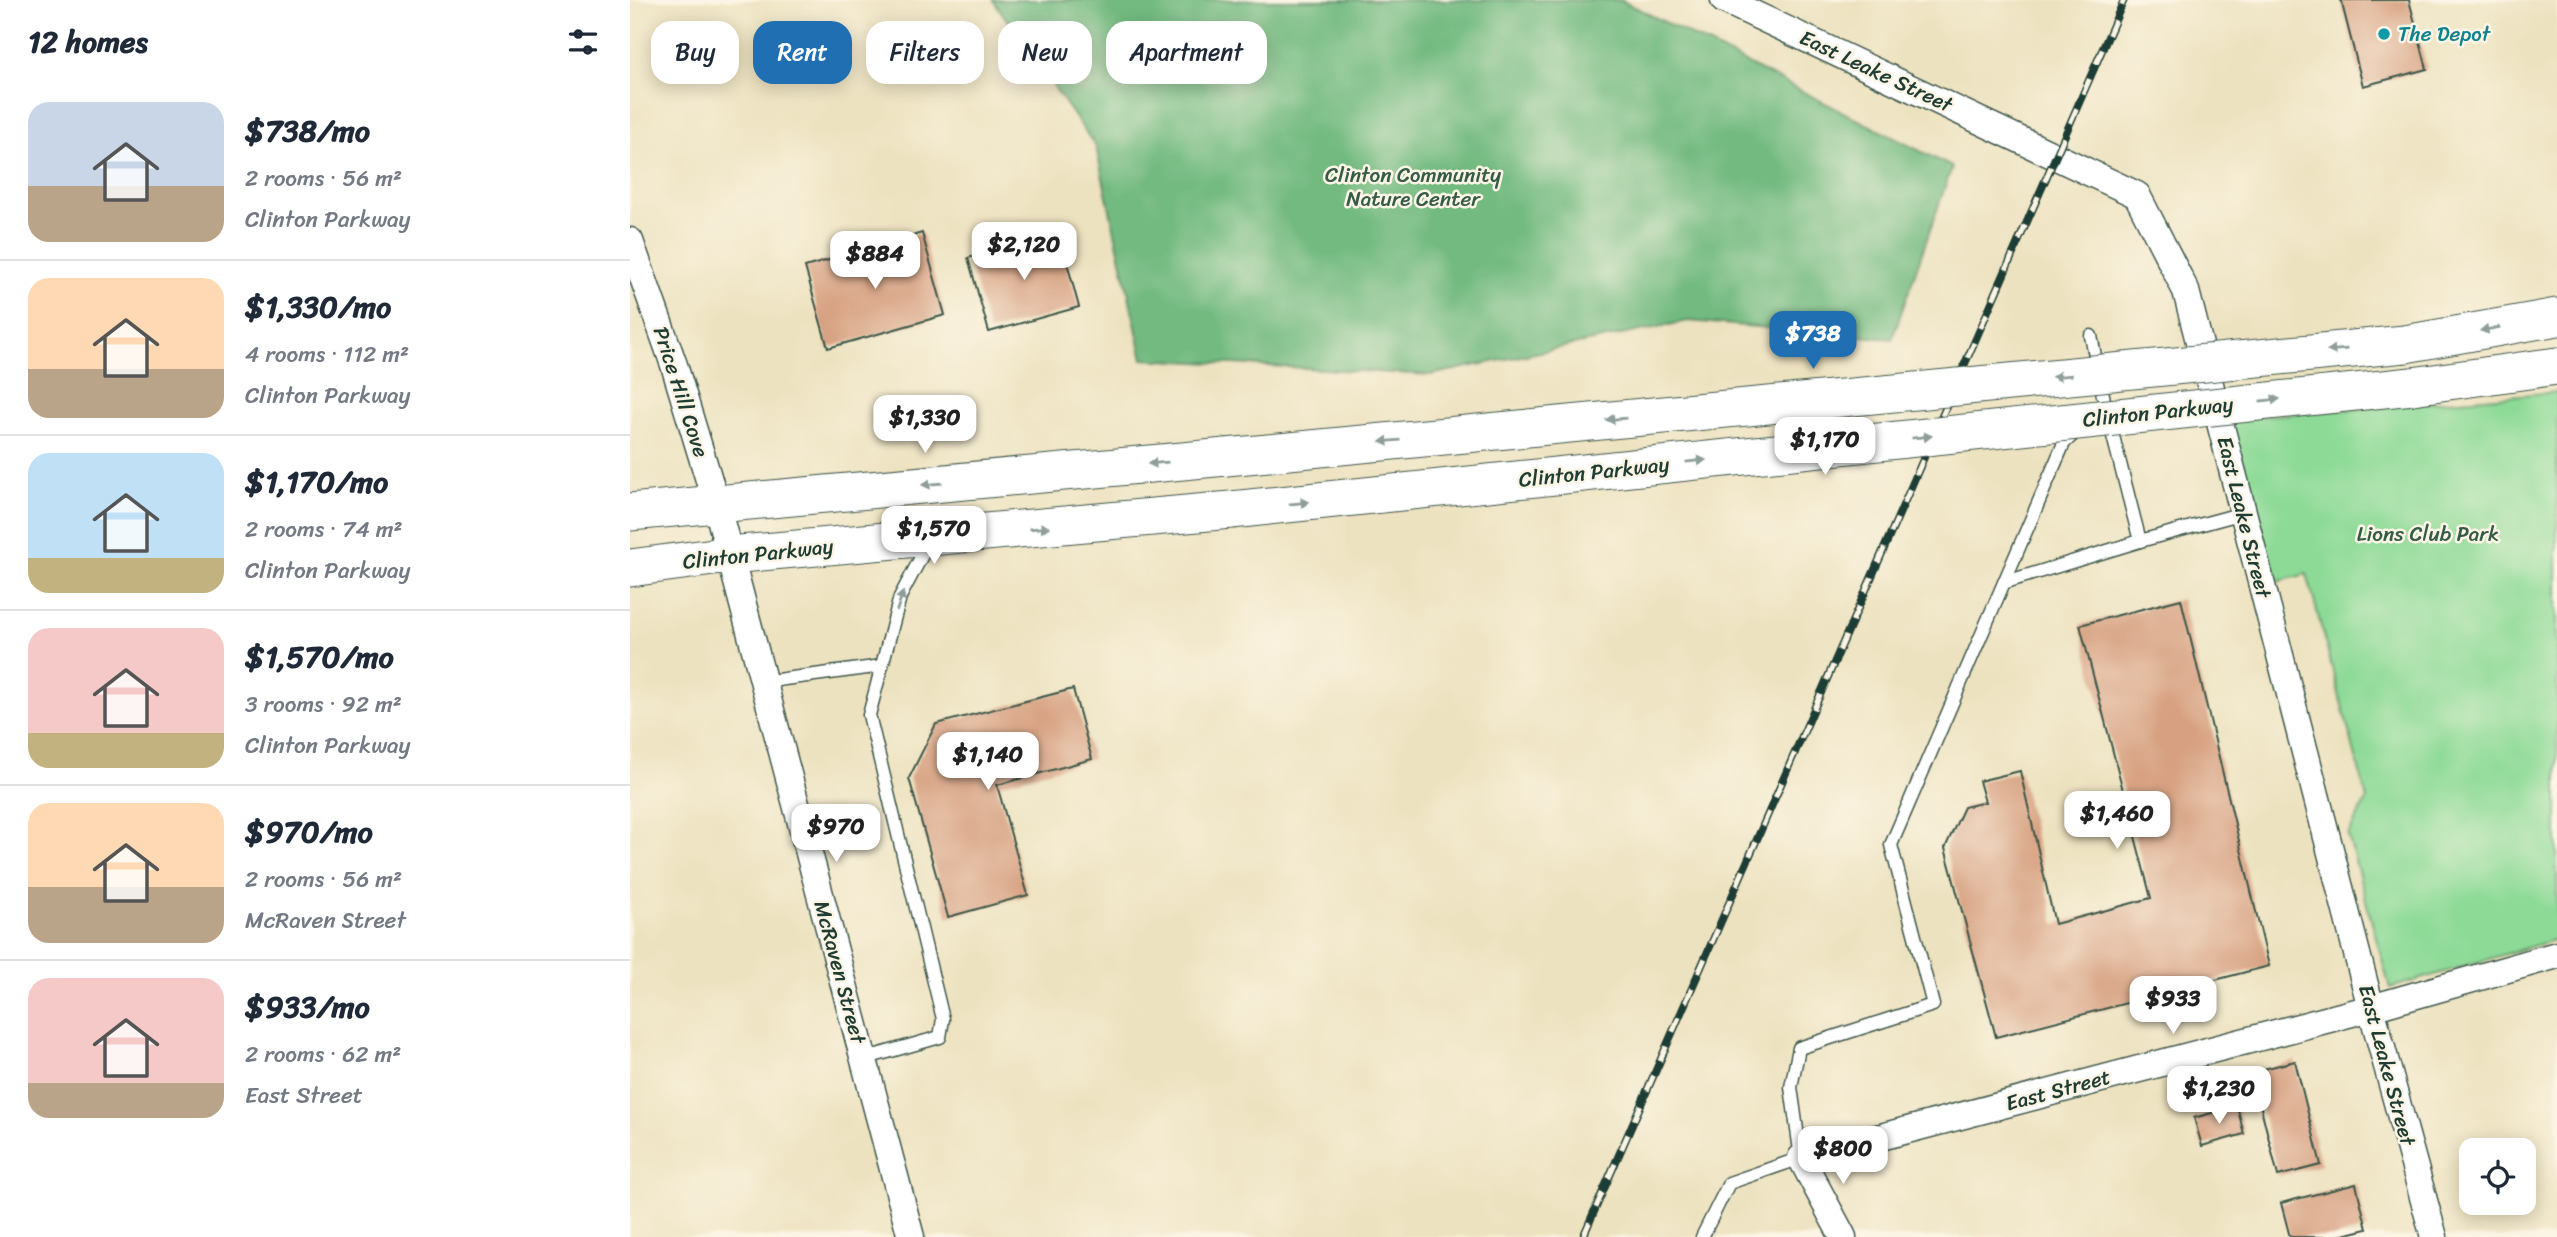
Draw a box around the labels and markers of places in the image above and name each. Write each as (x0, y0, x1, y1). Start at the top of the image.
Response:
place label: The Depot (2398, 15, 2492, 53)
marker: The Depot (2376, 26, 2392, 42)
pin: $2,120 (967, 222, 1081, 282)
pin: $884 (834, 232, 916, 291)
pin: $738 (1772, 312, 1854, 371)
pin: $1,330 (868, 396, 982, 455)
pin: $1,170 (1768, 418, 1882, 477)
pin: $1,570 (877, 506, 991, 566)
pin: $1,140 (931, 732, 1045, 792)
pin: $1,460 (2060, 792, 2174, 851)
pin: $970 (795, 804, 877, 864)
pin: $933 (2132, 976, 2214, 1036)
pin: $1,230 (2162, 1066, 2276, 1126)
pin: $800 (1802, 1126, 1884, 1186)

